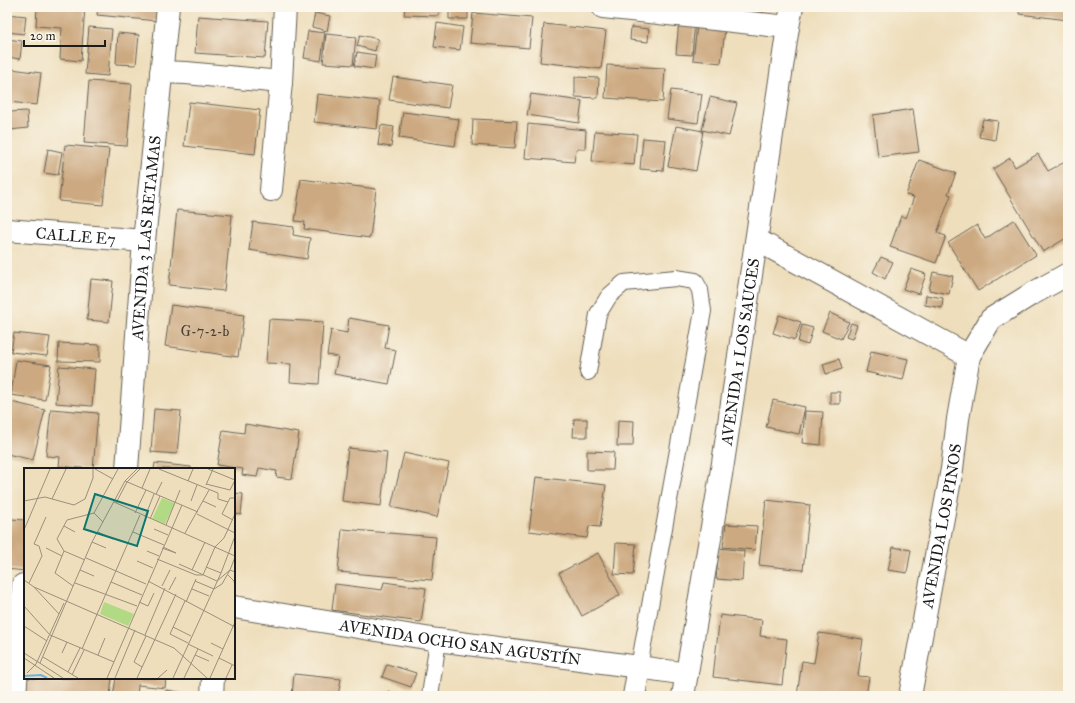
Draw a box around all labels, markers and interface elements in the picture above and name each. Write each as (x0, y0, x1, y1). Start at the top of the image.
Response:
scale bar (24, 22, 105, 48)
text: 20 m (30, 29, 56, 43)
street label: AVENIDA 3 LAS RETAMAS (128, 135, 165, 342)
street label: CALLE E7 (35, 223, 117, 249)
street label: AVENIDA 1 LOS SAUCES (717, 257, 763, 448)
house number: G-7-2-b (181, 323, 230, 340)
street label: AVENIDA LOS PINOS (917, 443, 965, 611)
inset map (24, 468, 235, 679)
street label: AVENIDA OCHO SAN AGUSTÍN (337, 615, 583, 669)

